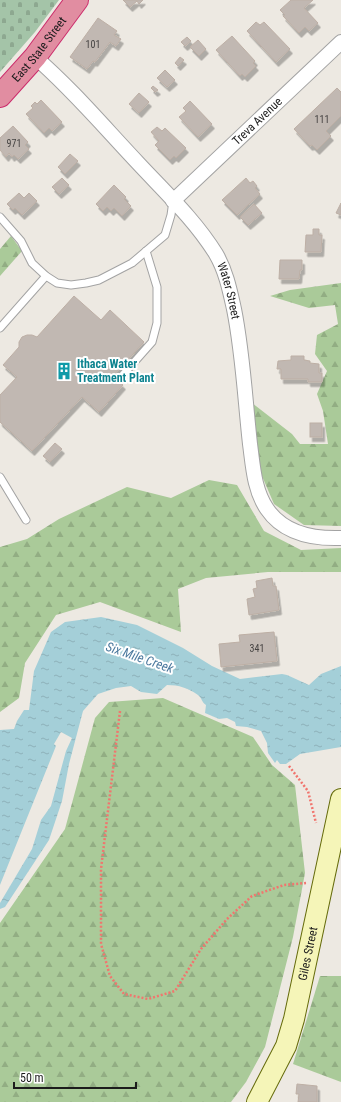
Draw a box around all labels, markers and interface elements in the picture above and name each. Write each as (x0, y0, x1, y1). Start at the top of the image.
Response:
street label: East State Street (9, 14, 69, 85)
house number: 101 (86, 39, 100, 50)
street label: Treva Avenue (230, 94, 285, 148)
house number: 111 (315, 114, 329, 125)
house number: 971 (7, 138, 21, 149)
street label: Water Street (214, 260, 243, 321)
place label: Ithaca Water Treatment Plant (77, 357, 154, 385)
building icon: Ithaca Water Treatment Plant (54, 361, 74, 381)
water label: Six Mile Creek (104, 639, 176, 676)
house number: 341 (250, 643, 264, 654)
street label: Giles Street (295, 925, 321, 982)
scale bar (14, 1064, 136, 1090)
text: 50 m (20, 1071, 44, 1085)

